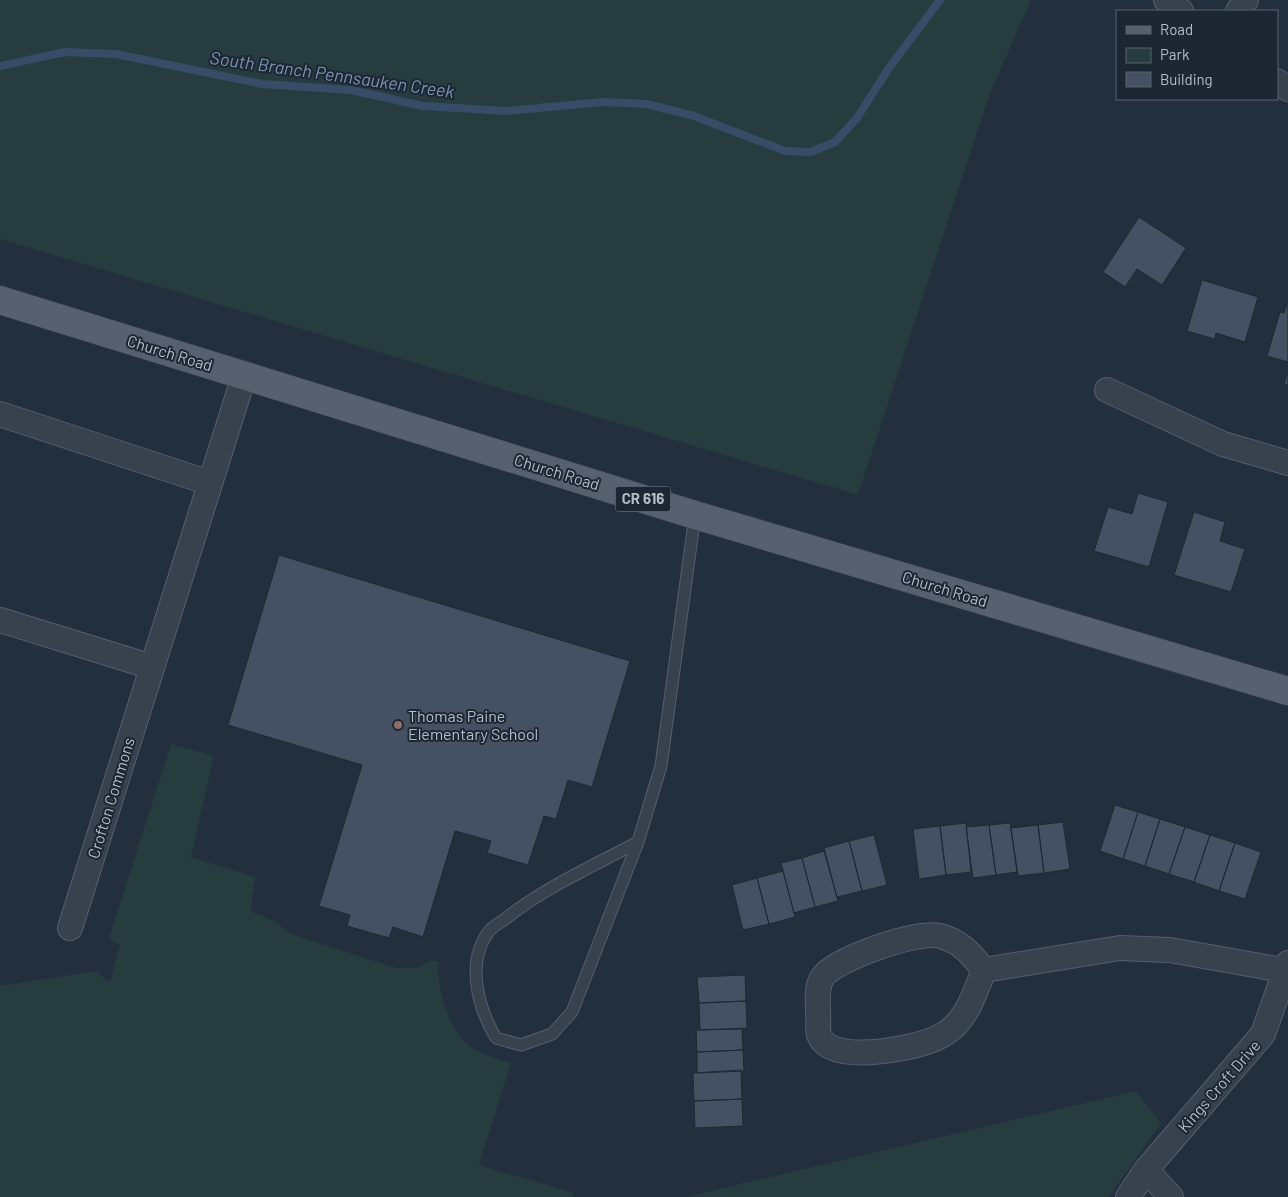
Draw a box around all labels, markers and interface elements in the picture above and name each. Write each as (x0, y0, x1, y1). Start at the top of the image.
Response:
legend (1116, 10, 1278, 100)
text: Road (1160, 20, 1193, 38)
text: Park (1160, 45, 1190, 63)
water label: South Branch Pennsauken Creek (209, 46, 456, 102)
text: Building (1160, 70, 1213, 88)
street label: Church Road (125, 331, 215, 374)
street label: Church Road (512, 450, 602, 493)
road number: CR 616 (616, 486, 670, 512)
street label: Church Road (900, 567, 990, 610)
place label: Thomas Paine Elementary School (408, 706, 538, 743)
marker: Thomas Paine Elementary School (392, 719, 404, 731)
street label: Crofton Commons (83, 735, 138, 861)
street label: Kings Croft Drive (1173, 1036, 1264, 1136)

